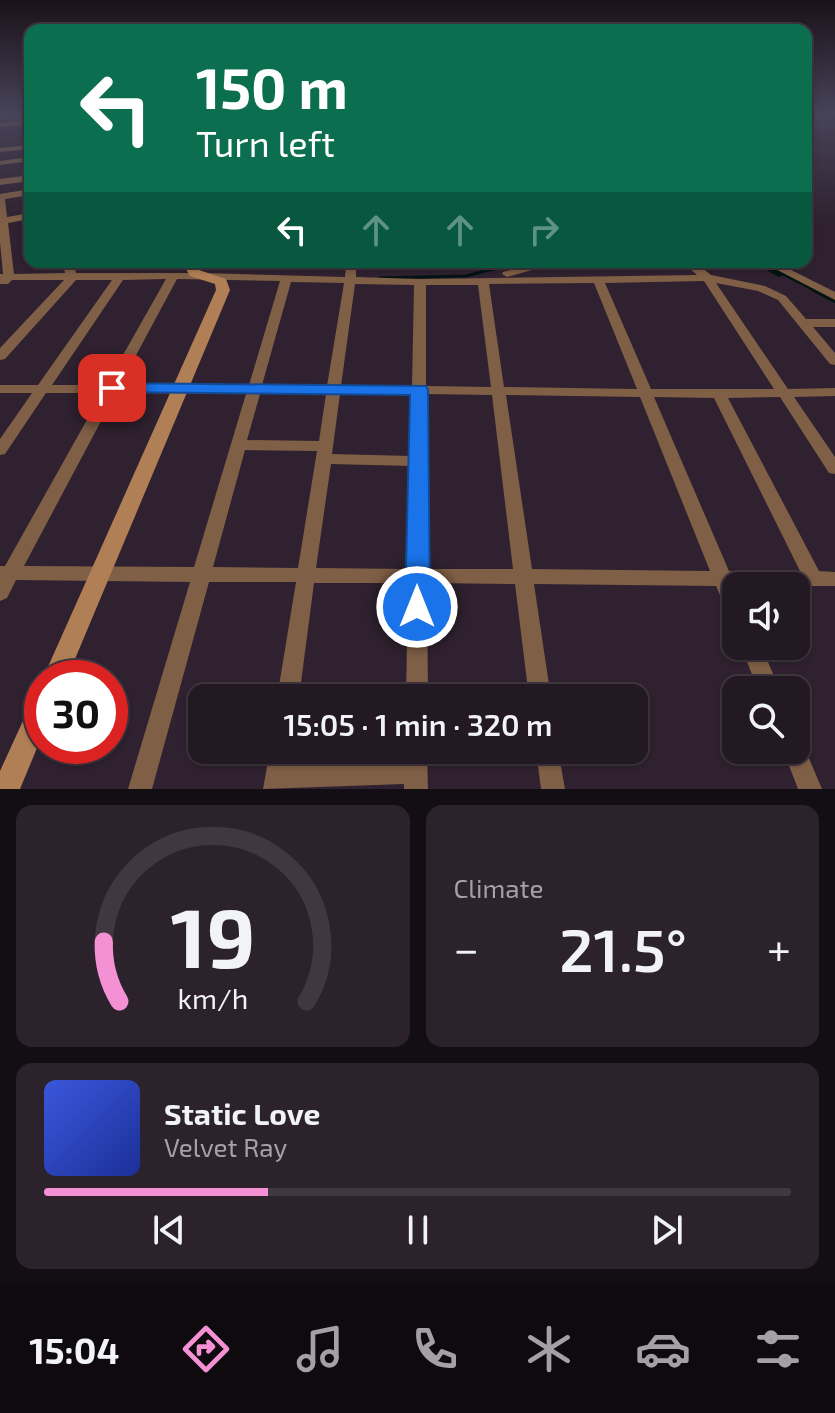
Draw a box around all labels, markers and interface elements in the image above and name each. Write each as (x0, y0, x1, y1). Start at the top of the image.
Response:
text: 150 m (196, 53, 348, 120)
icon: left (64, 56, 168, 160)
text: Turn left (196, 121, 335, 164)
icon: left (270, 208, 314, 252)
icon: ahead (354, 208, 398, 252)
icon: ahead (438, 208, 482, 252)
icon: right (522, 208, 566, 252)
pin (78, 354, 146, 422)
icon: arrive (90, 366, 134, 410)
position arrow (375, 565, 459, 649)
map controls (722, 572, 810, 764)
button: sound (722, 572, 810, 660)
speed limit sign: 30 (24, 660, 128, 764)
button: search (722, 676, 810, 764)
text: 15:05 · 1 min · 320 m (284, 706, 552, 742)
text: Climate (454, 872, 543, 903)
text: 19 (170, 885, 255, 985)
text: 21.5° (559, 912, 687, 984)
text: − (454, 921, 479, 974)
text: + (767, 921, 791, 974)
text: km/h (177, 980, 248, 1015)
text: Static Love (164, 1095, 320, 1131)
text: Velvet Ray (164, 1131, 287, 1162)
icon: previous (147, 1208, 191, 1252)
icon: pause (396, 1208, 440, 1252)
icon: next (645, 1208, 689, 1252)
icon: directions (178, 1321, 234, 1377)
icon: music (292, 1321, 348, 1377)
icon: phone (407, 1321, 463, 1377)
icon: climate (521, 1321, 577, 1377)
icon: car (635, 1321, 691, 1377)
icon: filters (750, 1321, 806, 1377)
text: 15:04 (29, 1328, 120, 1371)

